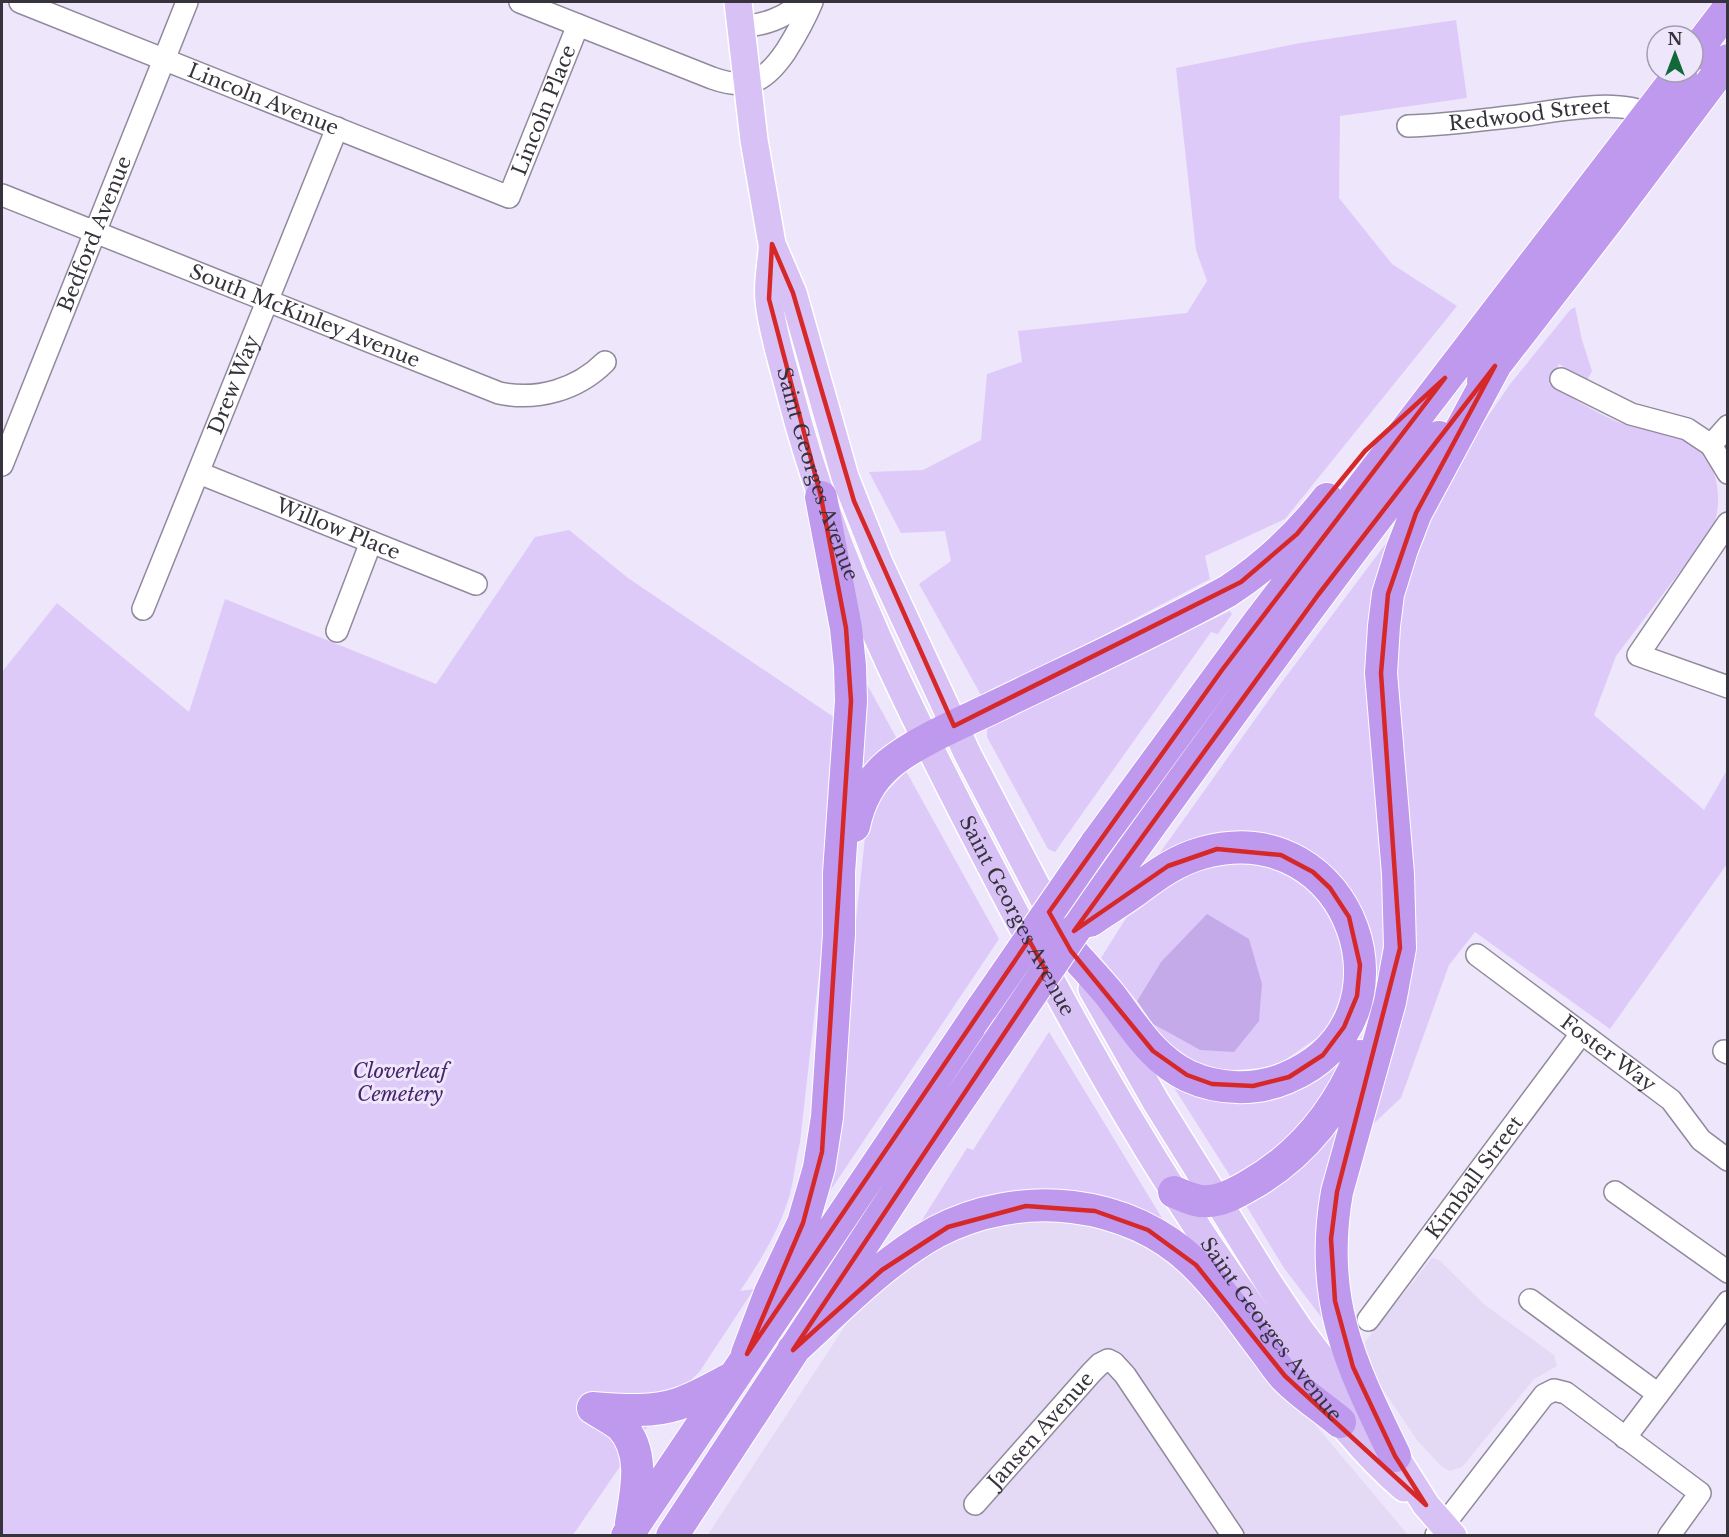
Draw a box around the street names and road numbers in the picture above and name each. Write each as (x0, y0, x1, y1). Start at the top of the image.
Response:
street label: Lincoln Place (507, 41, 581, 179)
street label: Lincoln Avenue (184, 58, 342, 140)
street label: Redwood Street (1447, 94, 1611, 135)
street label: Bedford Avenue (53, 153, 136, 315)
street label: South McKinley Avenue (186, 259, 423, 372)
street label: Drew Way (203, 331, 264, 438)
street label: Saint Georges Avenue (772, 365, 864, 584)
street label: Willow Place (272, 493, 404, 564)
street label: Saint Georges Avenue (954, 812, 1080, 1020)
street label: Foster Way (1556, 1010, 1661, 1097)
street label: Kimball Street (1421, 1111, 1528, 1243)
street label: Saint Georges Avenue (1195, 1233, 1347, 1426)
street label: Jansen Avenue (981, 1367, 1099, 1495)

